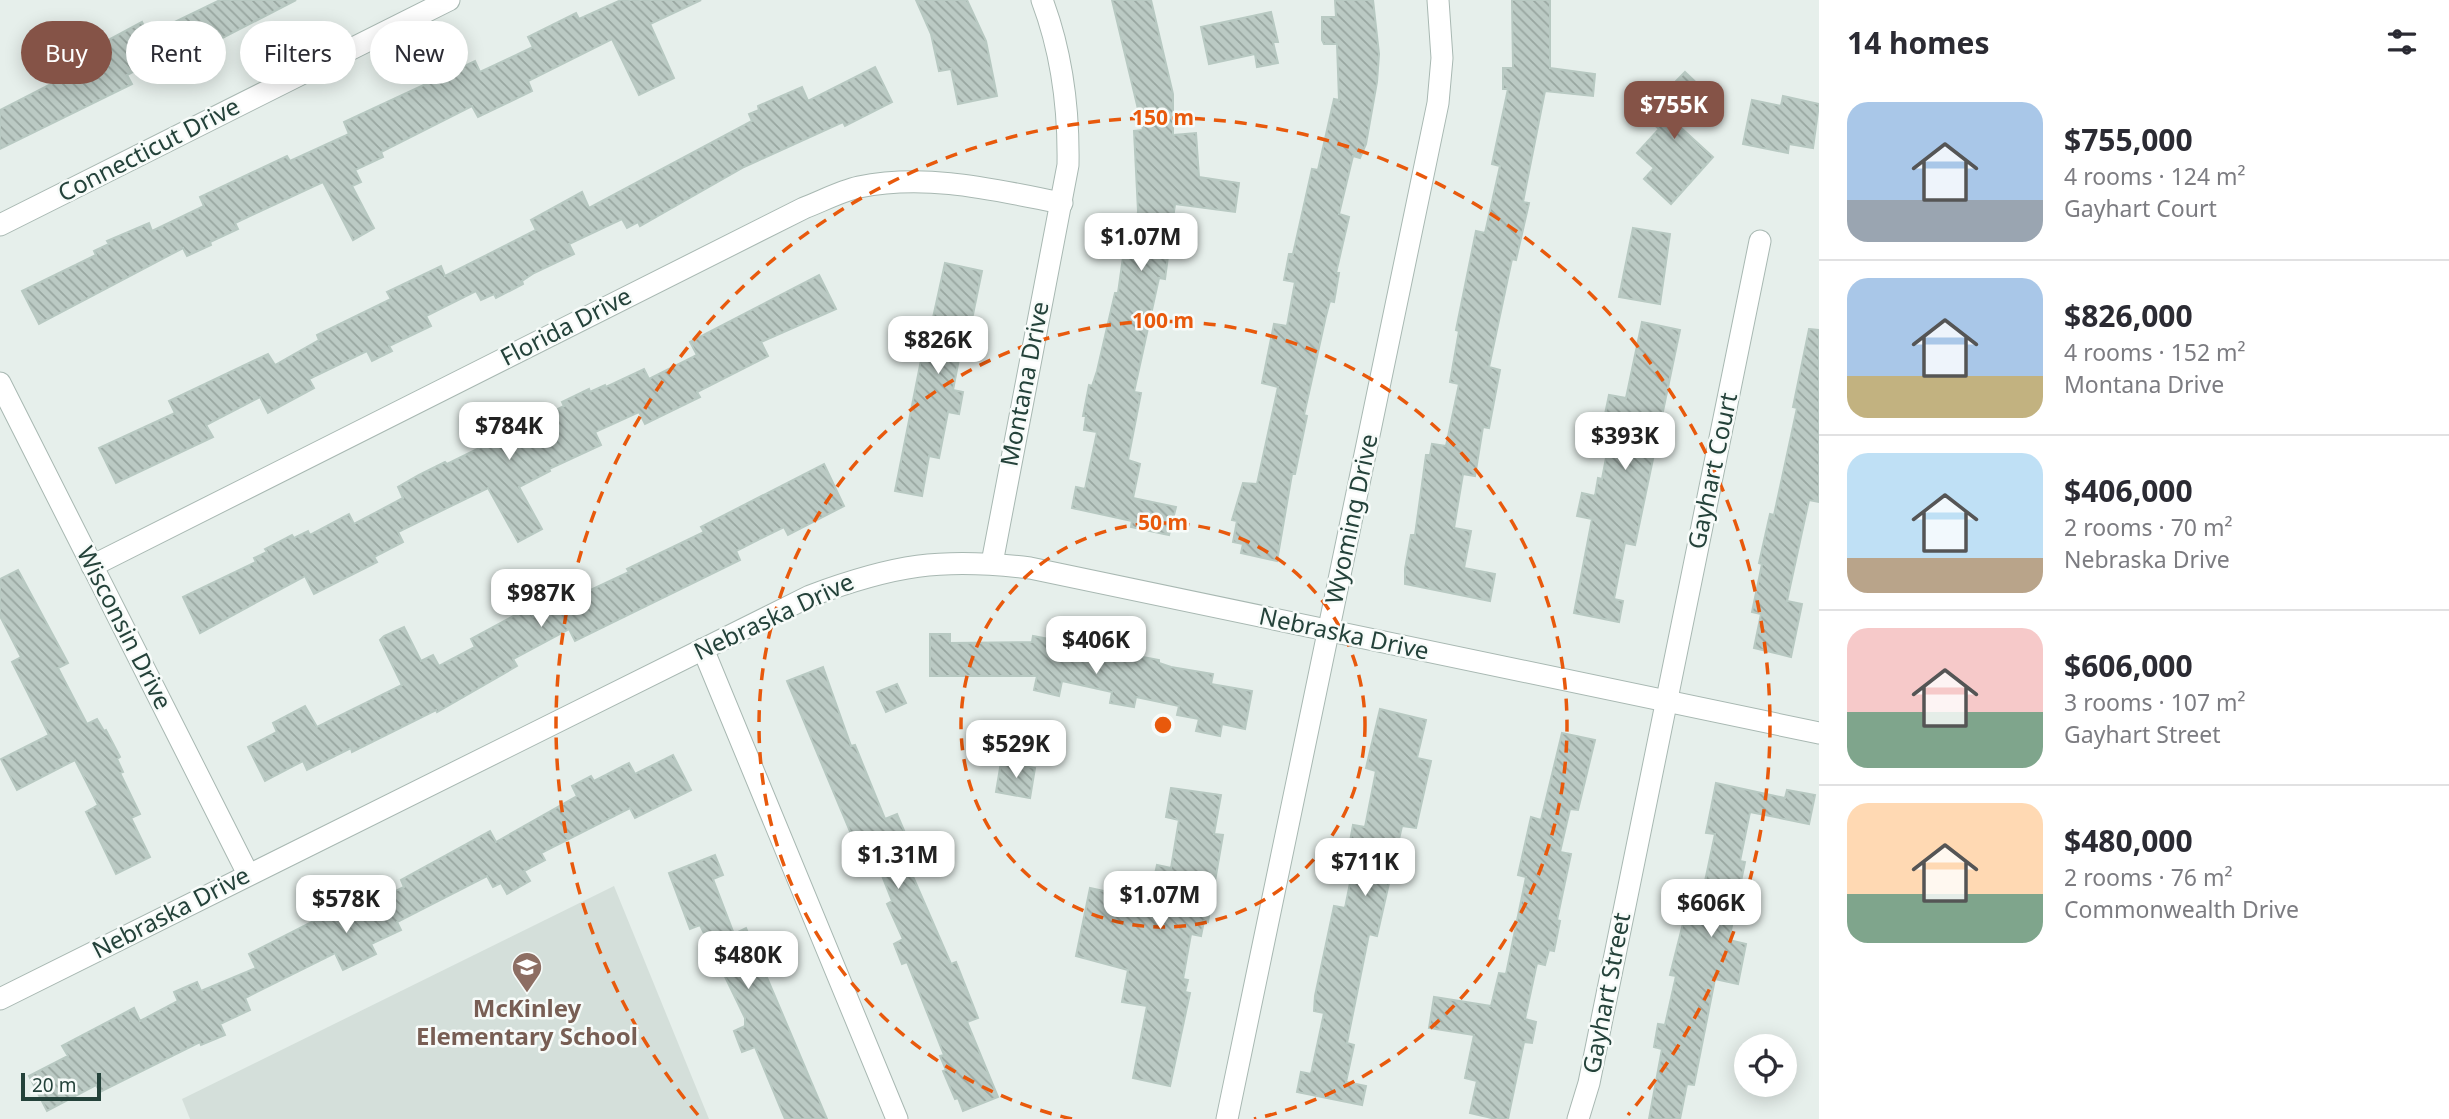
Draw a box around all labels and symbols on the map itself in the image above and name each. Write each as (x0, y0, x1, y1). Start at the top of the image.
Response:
pin: $755K (1625, 82, 1723, 141)
street label: Connecticut Drive (52, 89, 245, 209)
text: 150 m (1132, 103, 1194, 131)
pin: $1.07M (1084, 214, 1198, 273)
street label: Florida Drive (494, 278, 637, 373)
street label: Montana Drive (991, 299, 1056, 469)
text: 100 m (1132, 306, 1194, 334)
pin: $826K (889, 316, 987, 376)
street label: Gayhart Court (1679, 389, 1744, 552)
pin: $784K (460, 402, 558, 462)
pin: $393K (1576, 412, 1674, 472)
street label: Wyoming Drive (1316, 431, 1385, 607)
text: 50 m (1138, 508, 1188, 536)
street label: Wisconsin Drive (70, 540, 181, 715)
street label: Nebraska Drive (688, 564, 859, 667)
pin: $987K (492, 570, 590, 629)
street label: Nebraska Drive (1256, 598, 1432, 667)
pin: $406K (1047, 616, 1145, 676)
centre of rings (1151, 713, 1175, 737)
pin: $529K (967, 720, 1065, 780)
pin: $1.31M (841, 832, 955, 891)
pin: $711K (1316, 838, 1414, 898)
street label: Nebraska Drive (86, 858, 255, 966)
pin: $1.07M (1103, 872, 1217, 931)
pin: $578K (297, 876, 395, 935)
pin: $606K (1662, 880, 1760, 939)
street label: Gayhart Street (1574, 909, 1637, 1076)
pin: $480K (699, 932, 797, 991)
school or university icon: McKinley Elementary School (510, 950, 544, 994)
place label: McKinley Elementary School (416, 991, 638, 1052)
scale bar (21, 1070, 102, 1102)

